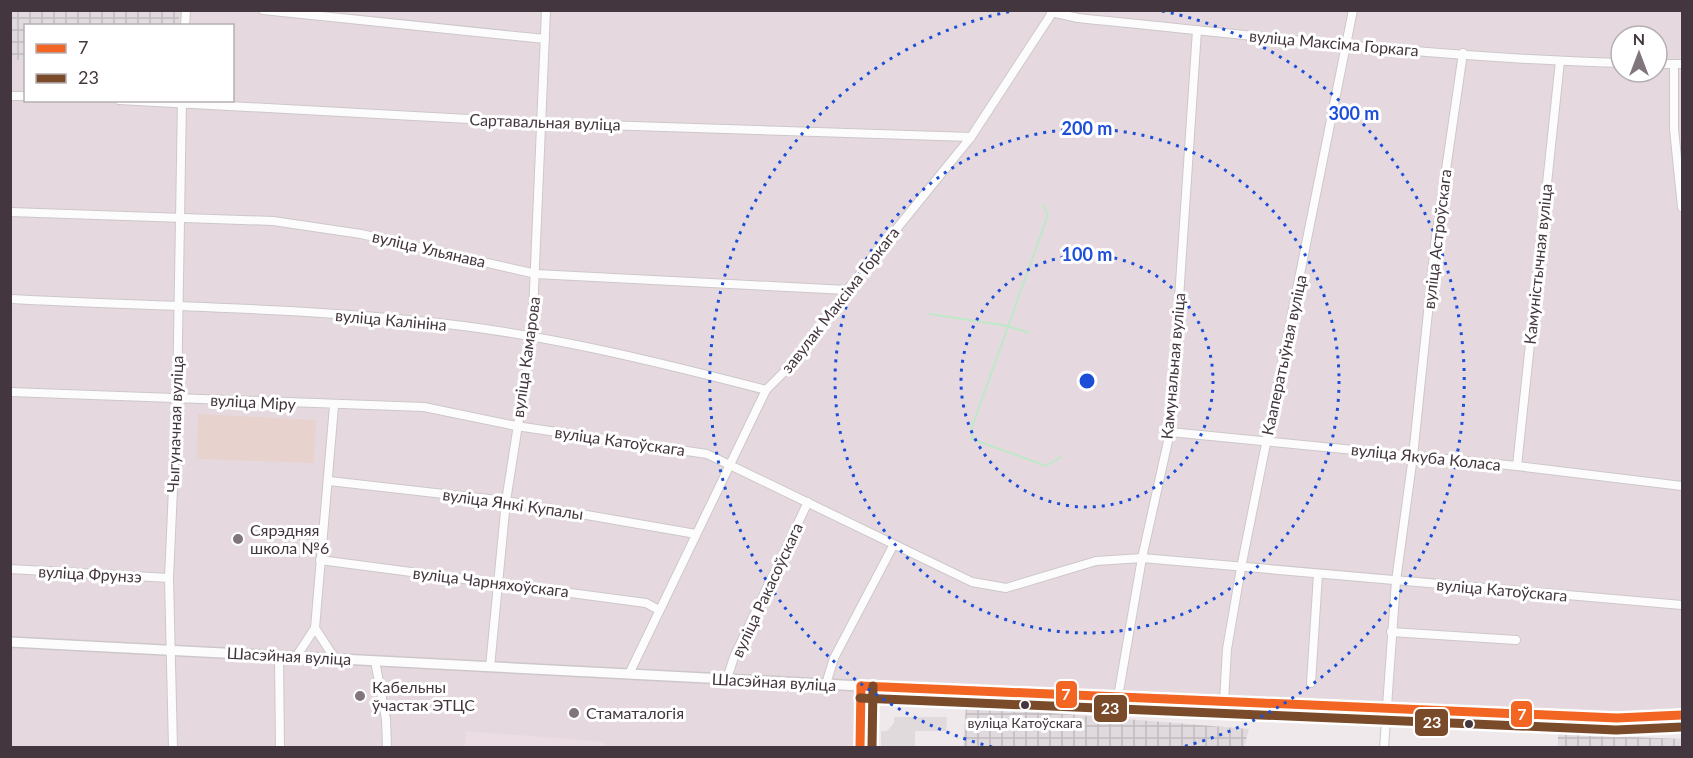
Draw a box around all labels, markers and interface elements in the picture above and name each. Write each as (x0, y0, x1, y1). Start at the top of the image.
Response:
legend (24, 24, 234, 102)
north arrow (1609, 24, 1669, 84)
street label: вуліца Максіма Горкага (1249, 26, 1420, 59)
text: N (1633, 29, 1645, 48)
text: 7 (78, 36, 88, 58)
text: 23 (78, 66, 99, 88)
text: 300 m (1329, 102, 1379, 124)
street label: Сартавальная вуліца (469, 109, 621, 134)
text: 200 m (1062, 117, 1112, 139)
street label: вуліца Астроўскага (1419, 168, 1455, 310)
street label: Камуністычная вуліца (1520, 183, 1555, 345)
street label: завулак Максіма Горкага (777, 223, 902, 376)
street label: вуліца Ульянава (371, 226, 488, 271)
text: 100 m (1062, 243, 1112, 265)
street label: Кааператыўная вуліца (1257, 273, 1310, 437)
street label: Камунальная вуліца (1157, 292, 1188, 440)
street label: вуліца Камарова (508, 295, 543, 419)
street label: вуліца Калініна (335, 305, 448, 334)
street label: Чыгуначная вуліца (163, 355, 186, 493)
centre of rings (1077, 371, 1097, 391)
street label: вуліца Міру (210, 390, 297, 413)
street label: вуліца Катоўскага (554, 422, 686, 459)
street label: вуліца Якуба Коласа (1350, 439, 1502, 474)
street label: вуліца Янкі Купалы (441, 484, 585, 523)
street label: вуліца Ракасоўскага (727, 519, 806, 660)
place label: Сярэдняя школа №6 (250, 520, 329, 557)
marker: Сярэдняя школа №6 (231, 532, 245, 546)
street label: вуліца Фрунзэ (38, 561, 142, 586)
street label: вуліца Чарняхоўскага (412, 563, 570, 601)
street label: вуліца Катоўскага (1436, 574, 1568, 605)
street label: Шасэйная вуліца (226, 643, 352, 668)
street label: Шасэйная вуліца (711, 669, 837, 694)
place label: Кабельны ўчастак ЭТЦС (372, 677, 475, 714)
line badge: 7 (1055, 680, 1078, 709)
text: 7 (1061, 684, 1071, 703)
marker: Кабельны ўчастак ЭТЦС (353, 689, 367, 703)
line badge: 23 (1093, 694, 1128, 723)
text: 23 (1101, 698, 1119, 717)
marker: вуліца Катоўскага (1019, 699, 1031, 711)
line badge: 7 (1510, 700, 1533, 728)
place label: Стаматалогія (586, 703, 684, 722)
text: 7 (1517, 704, 1527, 723)
marker: Стаматалогія (567, 706, 581, 720)
line badge: 23 (1414, 708, 1449, 737)
text: 23 (1423, 712, 1441, 731)
place label: вуліца Катоўскага (967, 714, 1083, 731)
unlabelled marker (1463, 718, 1475, 730)

